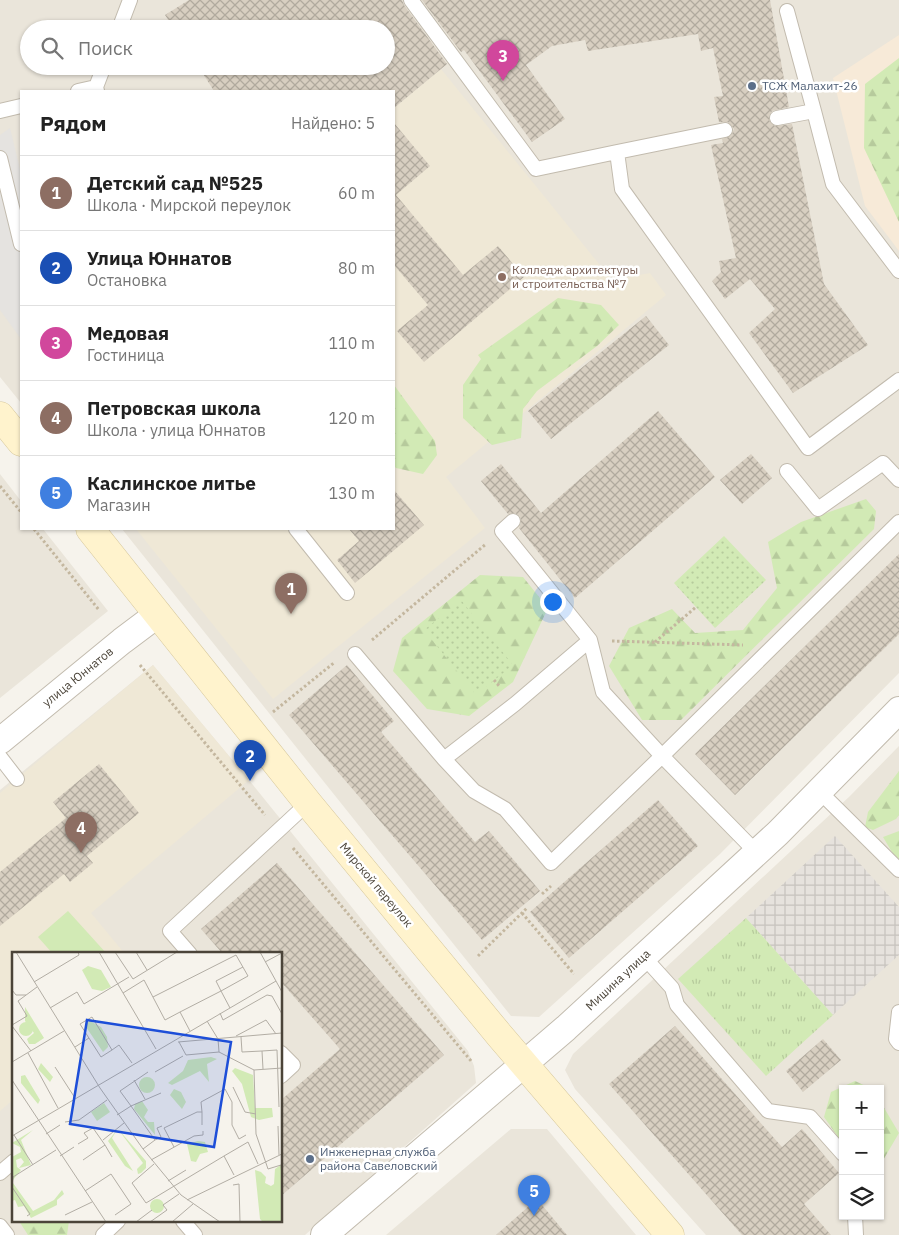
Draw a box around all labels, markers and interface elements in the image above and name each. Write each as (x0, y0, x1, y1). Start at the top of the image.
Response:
search box (20, 20, 395, 75)
icon: search (38, 34, 66, 62)
text: Поиск (78, 36, 133, 60)
pin: 3 (487, 40, 519, 81)
place label: ТСЖ Малахит-26 (762, 78, 858, 93)
marker: ТСЖ Малахит-26 (746, 80, 758, 92)
text: Рядом (40, 109, 107, 137)
text: Найдено: 5 (291, 113, 375, 133)
text: Детский сад №525 (87, 171, 263, 195)
text: 1 (51, 183, 61, 203)
text: 60 m (338, 183, 375, 203)
text: Школа · Мирской переулок (87, 195, 291, 215)
text: Улица Юннатов (87, 246, 232, 270)
text: 2 (51, 258, 61, 278)
text: 80 m (338, 258, 375, 278)
place label: Колледж архитектуры и строительства №7 (512, 262, 638, 291)
text: Остановка (87, 270, 167, 290)
marker: Колледж архитектуры и строительства №7 (496, 271, 508, 283)
text: Медовая (87, 321, 169, 345)
text: 3 (51, 333, 61, 353)
text: 110 m (328, 333, 375, 353)
text: Гостиница (87, 345, 164, 365)
text: Петровская школа (87, 396, 261, 420)
text: 4 (51, 408, 61, 428)
text: 120 m (328, 408, 375, 428)
text: Школа · улица Юннатов (87, 420, 266, 440)
text: Каслинское литье (87, 471, 256, 495)
text: 5 (51, 483, 61, 503)
text: 130 m (328, 483, 375, 503)
text: Магазин (87, 495, 151, 515)
pin: 1 (275, 573, 307, 614)
your location (540, 589, 566, 615)
street label: улица Юннатов (39, 643, 116, 710)
pin: 2 (234, 740, 266, 781)
pin: 4 (65, 812, 97, 853)
street label: Мирской переулок (337, 839, 416, 930)
street label: Мишина улица (582, 945, 654, 1013)
inset map (12, 952, 282, 1222)
map controls (839, 1085, 884, 1220)
button: + (839, 1085, 884, 1130)
button: − (839, 1130, 884, 1175)
place label: Инженерная служба района Савеловский (320, 1144, 438, 1173)
marker: Инженерная служба района Савеловский (304, 1153, 316, 1165)
pin: 5 (518, 1175, 550, 1216)
button: layers (839, 1175, 884, 1220)

